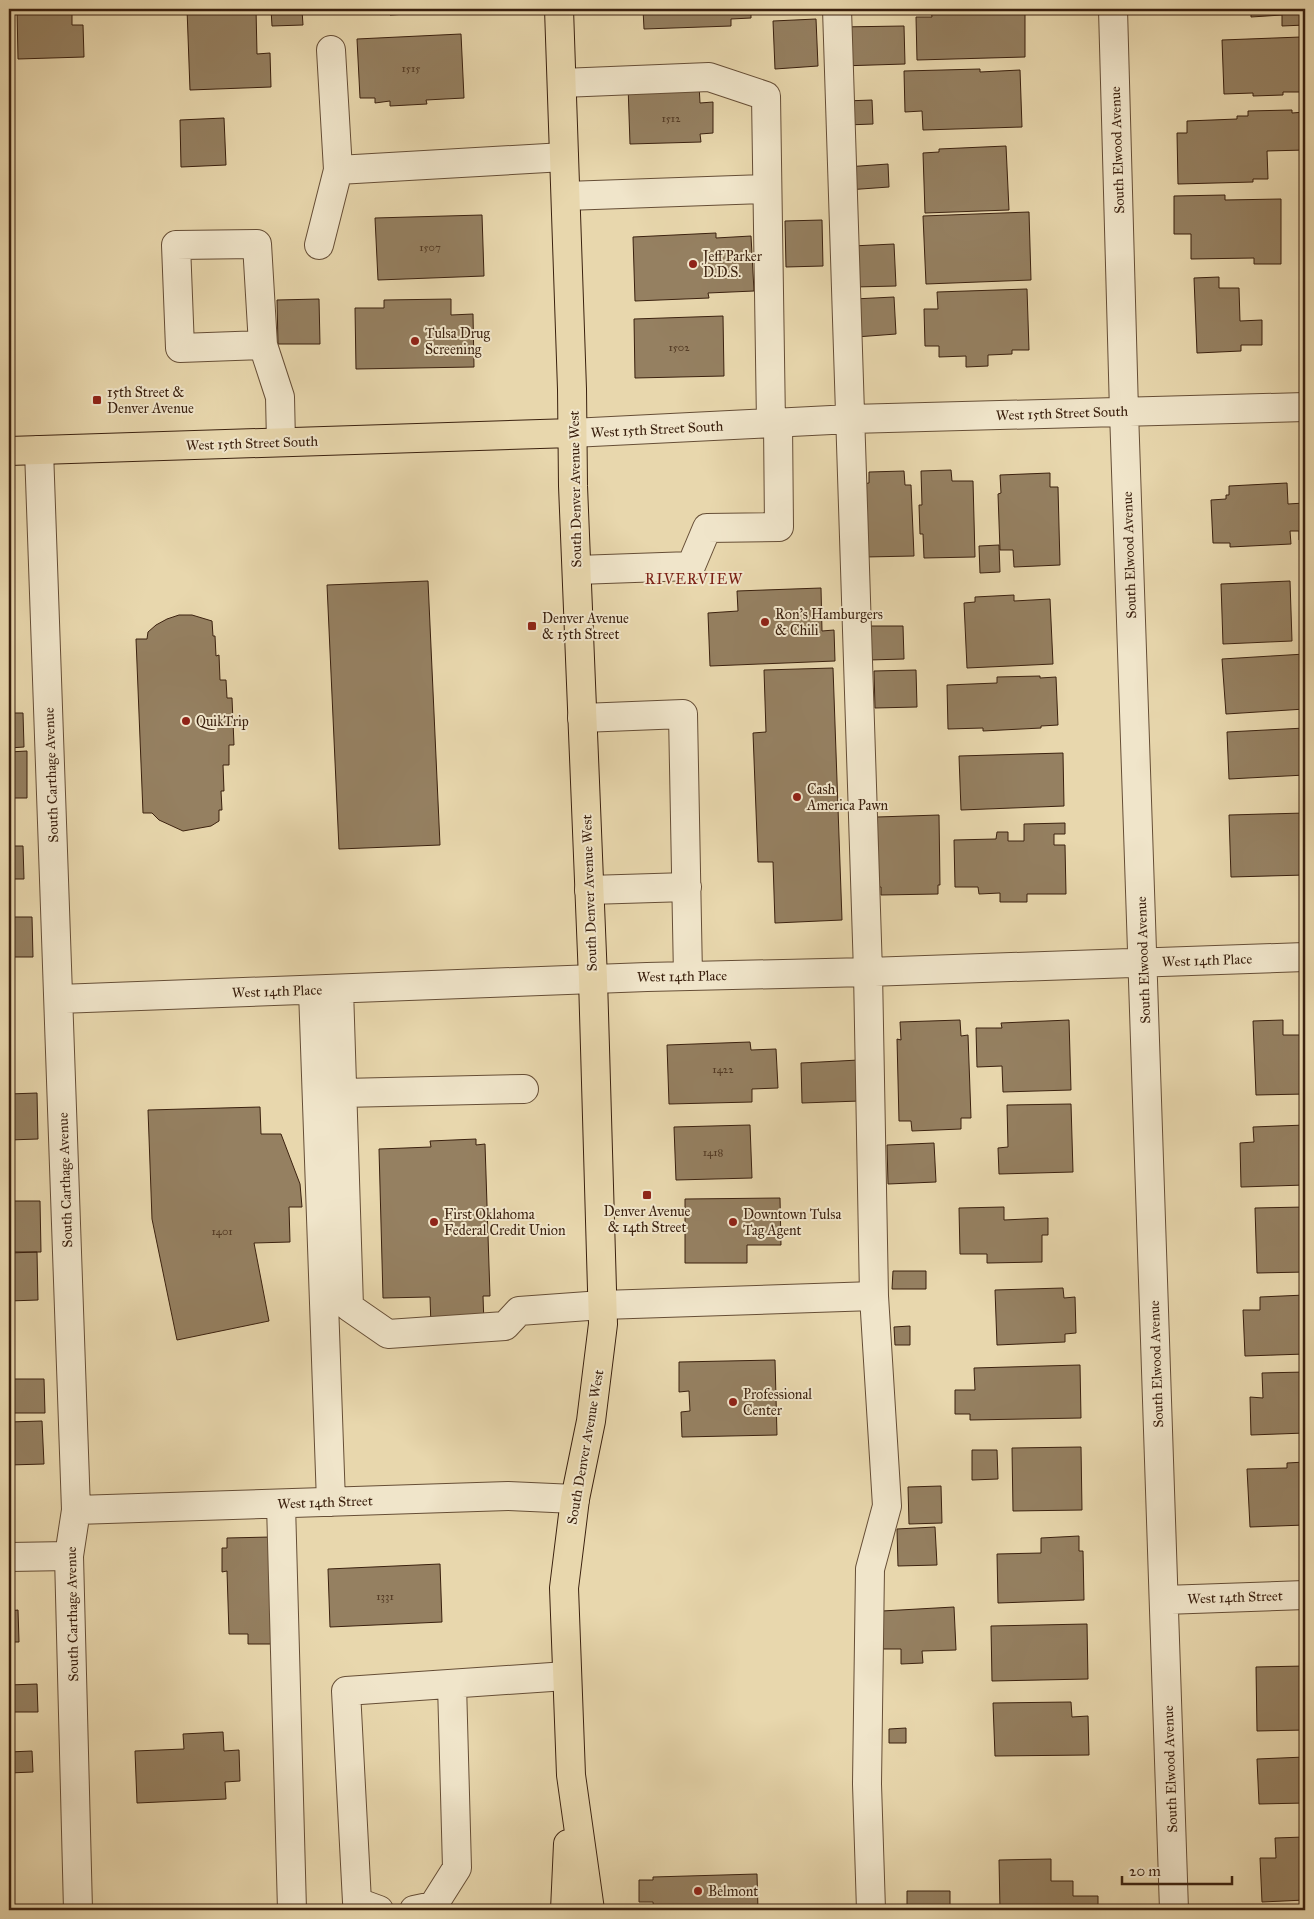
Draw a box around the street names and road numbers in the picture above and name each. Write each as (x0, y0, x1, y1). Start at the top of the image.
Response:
street label: South Elwood Avenue (1107, 86, 1128, 214)
street label: West 15th Street South (995, 403, 1129, 424)
street label: South Denver Avenue West (566, 410, 585, 568)
street label: West 15th Street South (590, 418, 724, 441)
street label: West 15th Street South (185, 433, 319, 454)
street label: South Elwood Avenue (1119, 491, 1140, 619)
street label: South Carthage Avenue (41, 707, 62, 843)
street label: South Denver Avenue West (578, 814, 601, 972)
street label: South Elwood Avenue (1133, 896, 1154, 1024)
street label: West 14th Place (1162, 950, 1253, 971)
street label: West 14th Place (637, 967, 727, 986)
street label: West 14th Place (232, 981, 323, 1002)
street label: South Carthage Avenue (55, 1112, 76, 1248)
street label: South Elwood Avenue (1146, 1300, 1167, 1428)
street label: South Denver Avenue West (563, 1368, 607, 1526)
street label: West 14th Street (277, 1492, 373, 1513)
street label: South Carthage Avenue (63, 1546, 82, 1682)
street label: West 14th Street (1187, 1587, 1283, 1608)
street label: South Elwood Avenue (1160, 1705, 1181, 1833)

